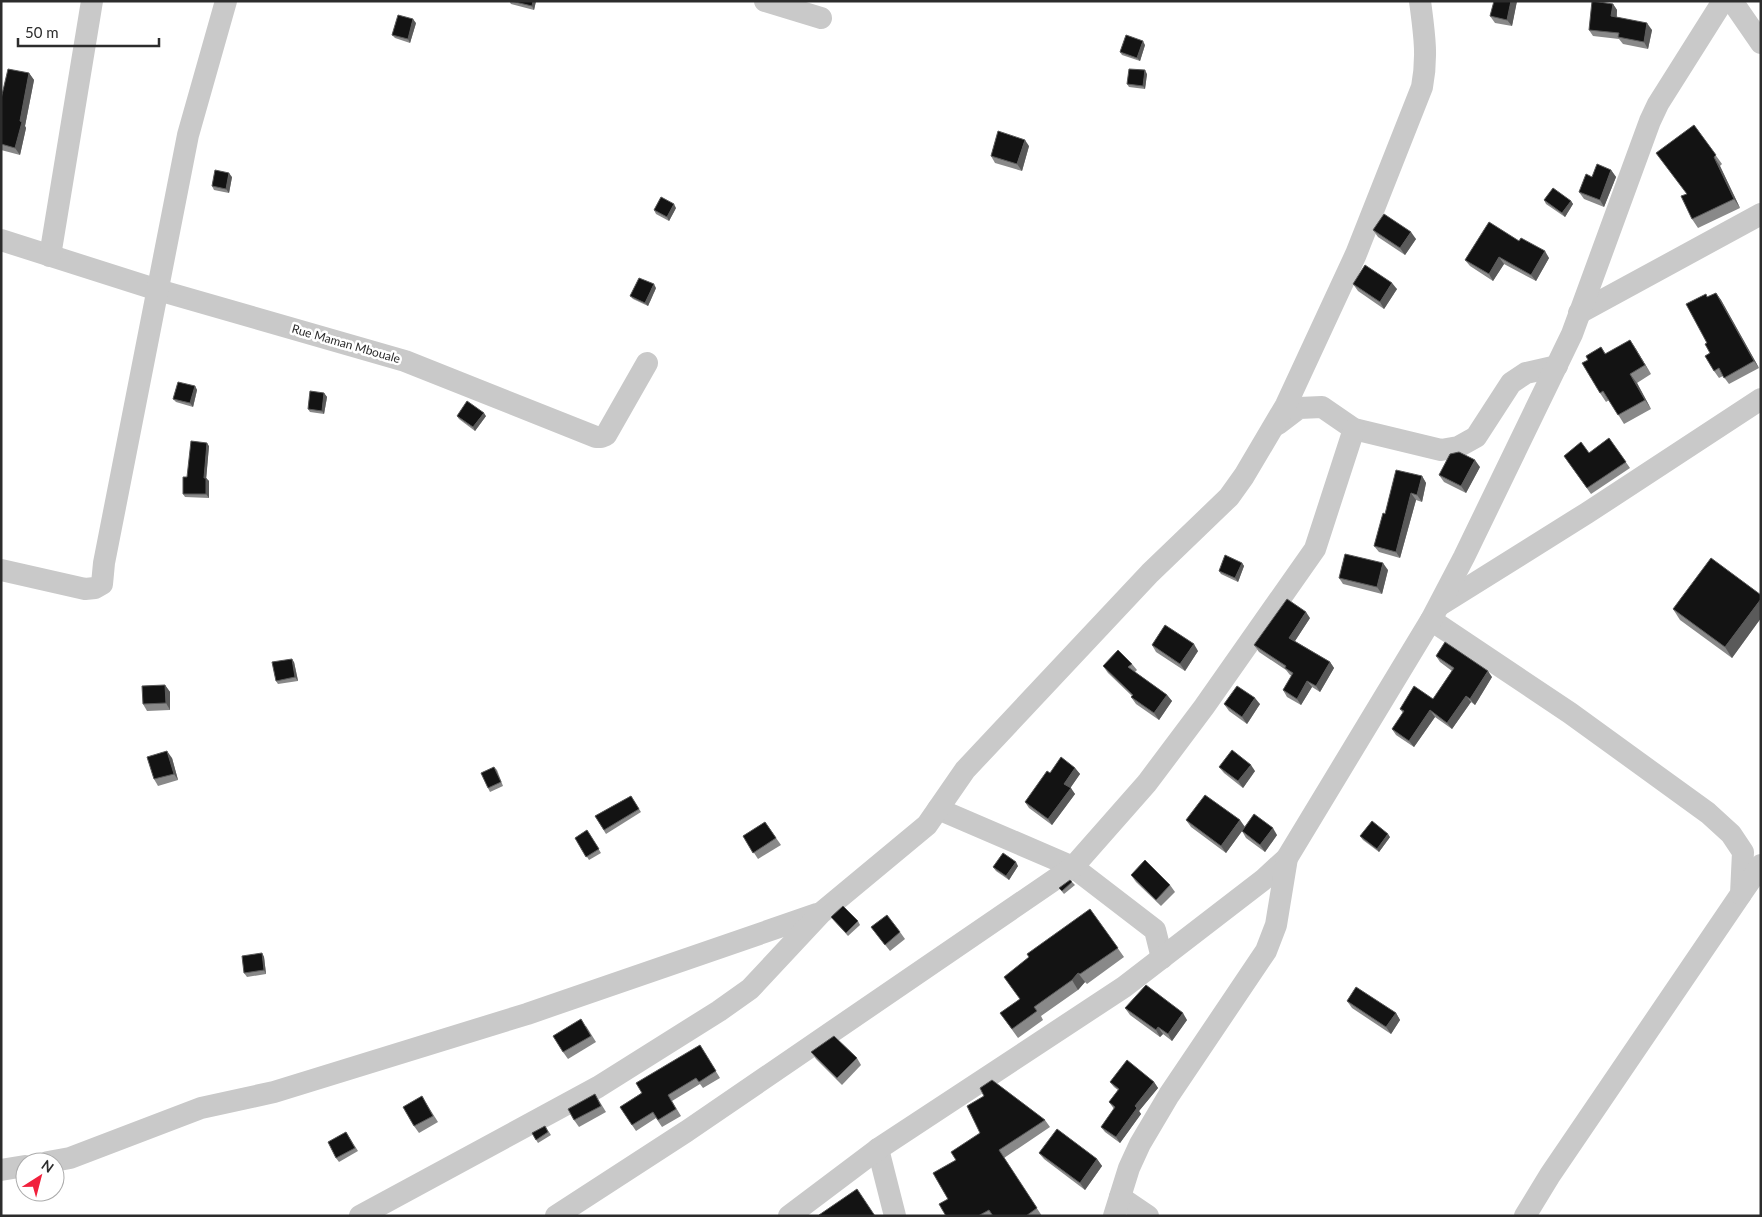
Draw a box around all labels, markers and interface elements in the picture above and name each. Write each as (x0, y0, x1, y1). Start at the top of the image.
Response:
scale bar (18, 15, 159, 47)
text: 50 m (25, 23, 59, 41)
street label: Rue Maman Mbouale (290, 321, 402, 366)
north arrow (15, 1152, 65, 1202)
text: N (39, 1156, 57, 1176)

